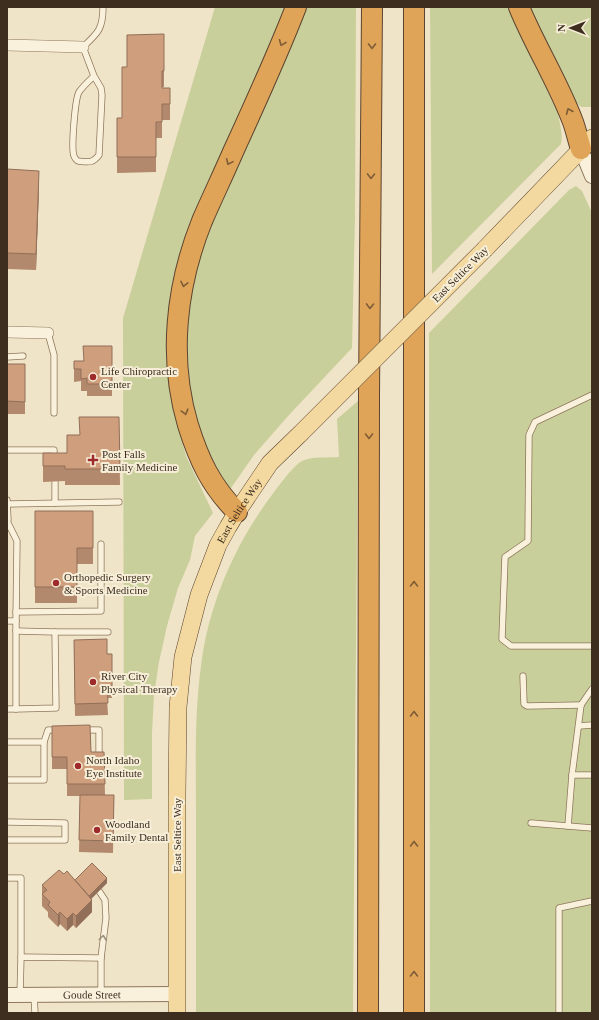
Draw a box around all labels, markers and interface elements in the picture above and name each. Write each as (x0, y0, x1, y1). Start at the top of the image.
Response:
north arrow (551, 8, 591, 48)
text: N (555, 24, 567, 32)
one-way arrow (278, 40, 286, 47)
one-way arrow (368, 43, 376, 49)
one-way arrow (565, 108, 573, 115)
one-way arrow (226, 158, 234, 165)
one-way arrow (367, 173, 375, 179)
street label: East Seltice Way (430, 243, 491, 304)
one-way arrow (180, 280, 188, 287)
one-way arrow (366, 303, 374, 309)
place label: Life Chiropractic Center (101, 365, 177, 390)
marker: Life Chiropractic Center (88, 372, 98, 382)
one-way arrow (180, 409, 189, 416)
one-way arrow (365, 433, 373, 439)
place label: Post Falls Family Medicine (102, 448, 178, 473)
marker: Post Falls Family Medicine (87, 454, 99, 466)
street label: East Seltice Way (214, 476, 264, 545)
place label: Orthopedic Surgery & Sports Medicine (64, 571, 151, 596)
marker: Orthopedic Surgery & Sports Medicine (51, 578, 61, 588)
one-way arrow (410, 581, 418, 587)
place label: River City Physical Therapy (101, 670, 178, 695)
marker: River City Physical Therapy (88, 677, 98, 687)
one-way arrow (410, 711, 418, 717)
place label: North Idaho Eye Institute (86, 754, 142, 779)
marker: North Idaho Eye Institute (73, 761, 83, 771)
street label: East Seltice Way (171, 797, 183, 872)
place label: Woodland Family Dental (105, 818, 168, 843)
marker: Woodland Family Dental (92, 825, 102, 835)
one-way arrow (410, 841, 418, 847)
one-way arrow (99, 935, 108, 941)
one-way arrow (410, 971, 418, 977)
street label: Goude Street (63, 988, 121, 1001)

